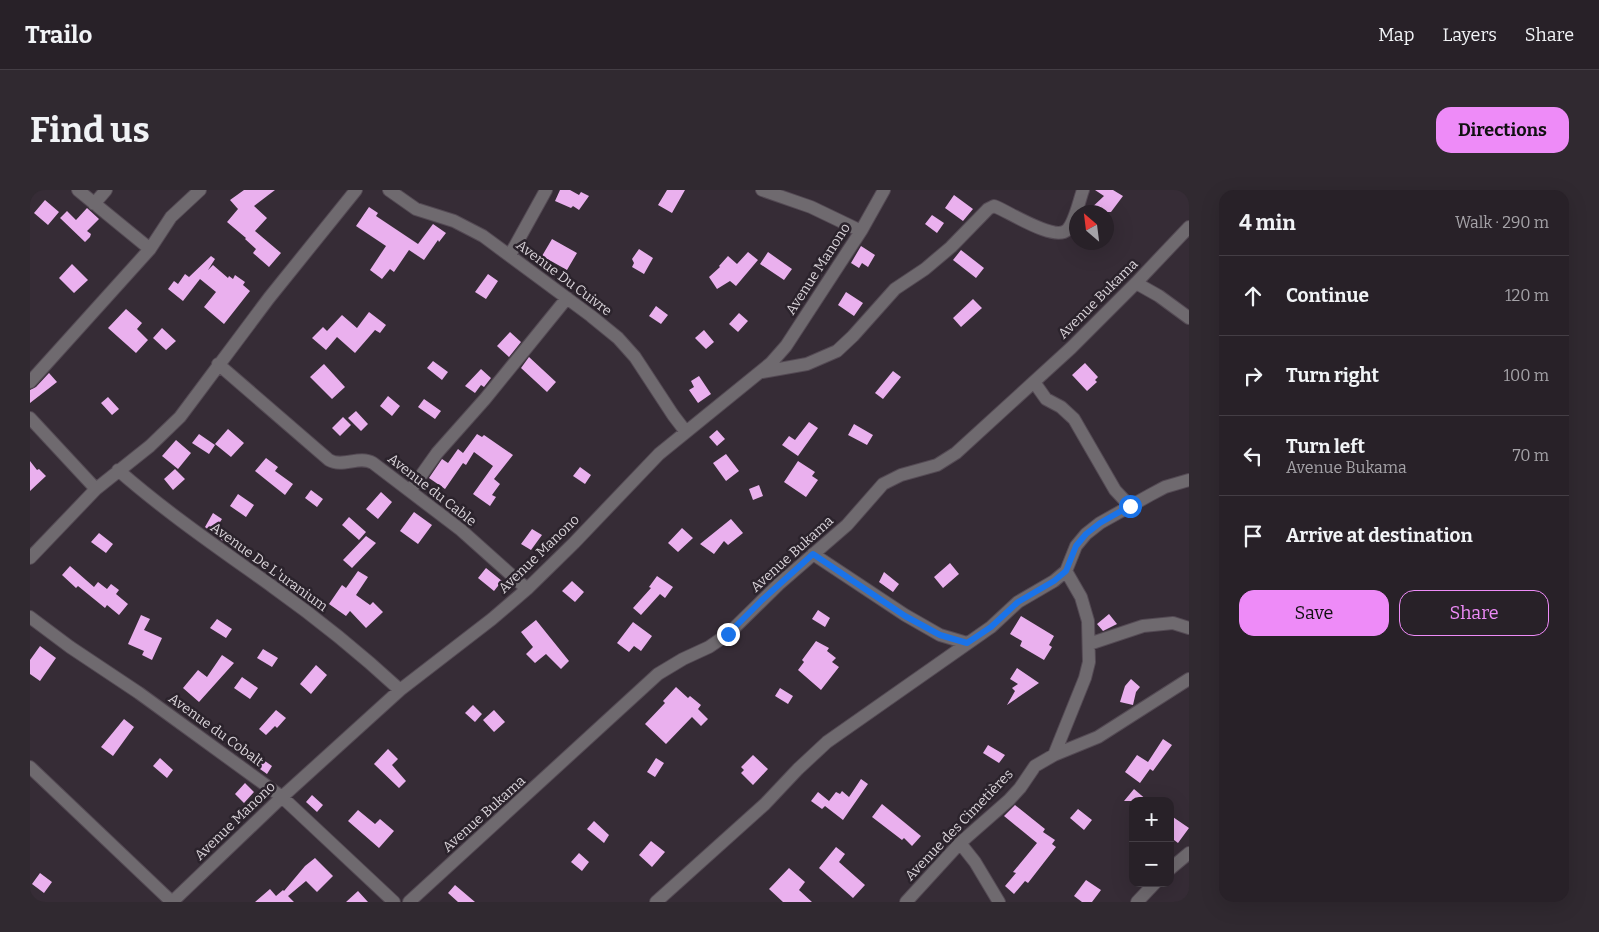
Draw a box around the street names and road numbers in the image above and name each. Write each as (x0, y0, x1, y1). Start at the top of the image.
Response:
street label: Avenue Manono (782, 220, 854, 318)
street label: Avenue Du Cuivre (513, 236, 615, 320)
street label: Avenue Bukama (1055, 255, 1142, 342)
street label: Avenue du Cable (384, 450, 480, 530)
street label: Avenue Manono (495, 511, 583, 597)
street label: Avenue Bukama (747, 512, 837, 596)
street label: Avenue De L'uranium (207, 519, 331, 616)
street label: Avenue du Cobalt (165, 690, 267, 770)
street label: Avenue des Cimetières (901, 766, 1017, 884)
street label: Avenue Bukama (439, 772, 529, 856)
street label: Avenue Manono (191, 778, 279, 864)

